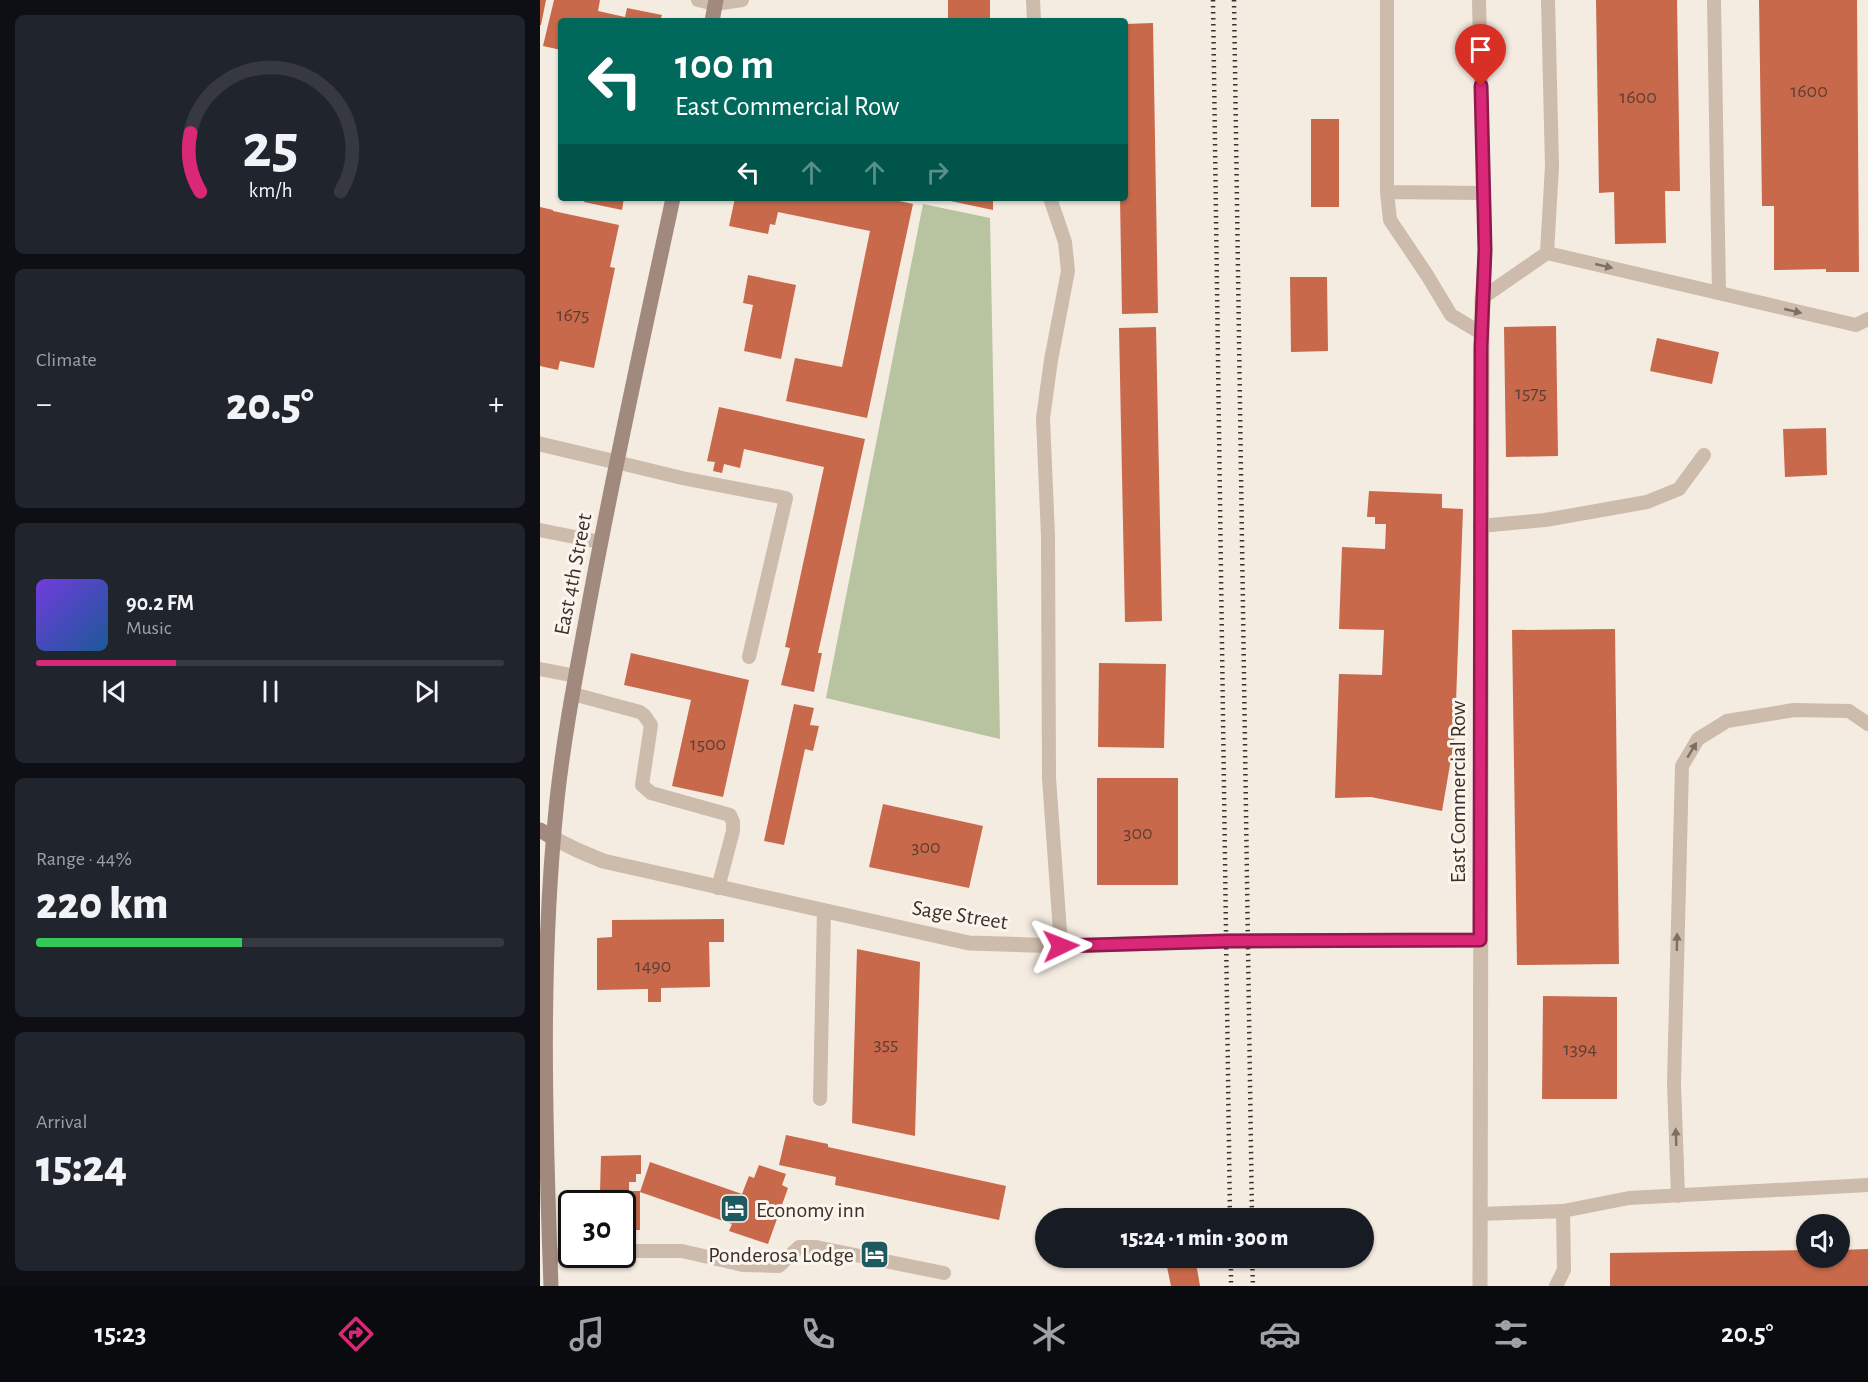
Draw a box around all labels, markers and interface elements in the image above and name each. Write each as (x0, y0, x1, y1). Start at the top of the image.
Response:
pin (1455, 24, 1506, 86)
icon: arrive (1464, 33, 1497, 66)
icon: left (576, 42, 654, 120)
text: 100 m (675, 44, 774, 86)
house number: 1600 (1790, 81, 1828, 101)
house number: 1600 (1619, 87, 1657, 107)
text: East Commercial Row (675, 93, 899, 120)
text: 25 (242, 116, 298, 178)
icon: left (732, 156, 765, 189)
icon: ahead (795, 156, 828, 189)
icon: ahead (858, 156, 891, 189)
icon: right (921, 156, 954, 189)
text: km/h (248, 180, 292, 201)
one-way arrow (1594, 262, 1613, 272)
house number: 1675 (557, 305, 589, 325)
one-way arrow (1784, 306, 1803, 316)
text: Climate (36, 350, 97, 370)
text: 20.5° (226, 383, 314, 428)
house number: 1575 (1515, 383, 1547, 403)
text: − (36, 388, 52, 421)
text: + (488, 388, 504, 421)
street label: East 4th Street (550, 511, 596, 637)
text: 90.2 FM (126, 592, 194, 614)
text: Music (126, 618, 172, 638)
icon: previous (98, 675, 131, 708)
icon: pause (254, 675, 287, 708)
icon: next (410, 675, 443, 708)
street label: East Commercial Row (1447, 700, 1469, 883)
house number: 1500 (690, 734, 726, 754)
one-way arrow (1686, 742, 1697, 758)
house number: 300 (1123, 823, 1153, 843)
house number: 300 (911, 837, 941, 857)
text: Range · 44% (36, 849, 132, 869)
text: 220 km (36, 882, 168, 927)
street label: Sage Street (911, 897, 1009, 933)
position arrow (1029, 914, 1093, 978)
one-way arrow (1672, 933, 1681, 952)
house number: 1490 (635, 956, 671, 976)
house number: 355 (874, 1034, 898, 1054)
house number: 1394 (1563, 1039, 1597, 1059)
text: Arrival (36, 1112, 87, 1132)
one-way arrow (1671, 1128, 1680, 1147)
text: 15:24 (36, 1145, 127, 1190)
speed limit sign: 30 (558, 1190, 636, 1268)
hotel icon: Economy inn (719, 1193, 751, 1225)
place label: Economy inn (756, 1199, 865, 1221)
map controls (1796, 1214, 1850, 1268)
button: sound (1796, 1214, 1850, 1268)
text: 15:24 · 1 min · 300 m (1121, 1227, 1288, 1249)
hotel icon: Ponderosa Lodge (859, 1238, 891, 1270)
place label: Ponderosa Lodge (708, 1244, 854, 1266)
icon: directions (335, 1313, 377, 1355)
icon: music (566, 1313, 608, 1355)
icon: phone (797, 1313, 839, 1355)
icon: climate (1028, 1313, 1070, 1355)
icon: car (1259, 1313, 1301, 1355)
icon: filters (1490, 1313, 1532, 1355)
text: 15:23 (94, 1320, 146, 1347)
text: 20.5° (1721, 1320, 1774, 1347)

